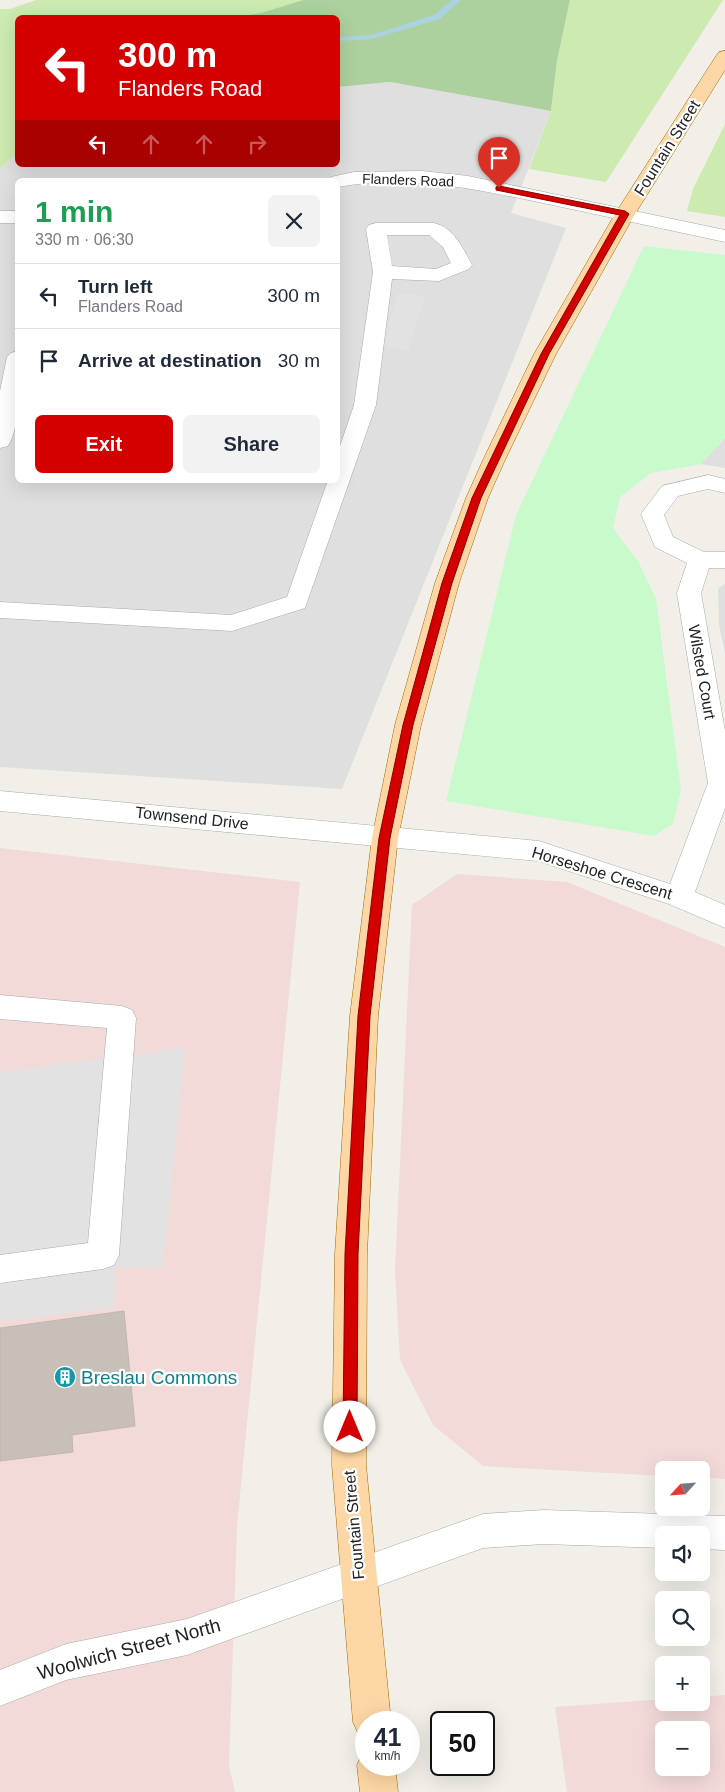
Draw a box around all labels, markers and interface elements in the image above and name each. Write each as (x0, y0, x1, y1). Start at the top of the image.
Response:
icon: left (35, 35, 100, 100)
text: 300 m (118, 35, 217, 74)
text: Flanders Road (118, 76, 262, 101)
street label: Fountain Street (631, 97, 703, 199)
icon: left (84, 130, 112, 158)
icon: ahead (137, 130, 165, 158)
icon: ahead (190, 130, 218, 158)
icon: right (243, 130, 271, 158)
pin (478, 137, 520, 188)
icon: arrive (485, 144, 513, 172)
street label: Flanders Road (362, 170, 454, 190)
text: 1 min (35, 195, 113, 228)
button: close (268, 195, 320, 247)
text: 330 m · 06:30 (35, 231, 134, 248)
text: Turn left (78, 276, 153, 297)
icon: left (35, 282, 63, 310)
text: 300 m (267, 285, 320, 306)
text: Flanders Road (78, 298, 183, 315)
icon: arrive (35, 347, 63, 375)
text: Arrive at destination (78, 350, 262, 371)
text: 30 m (278, 350, 320, 371)
button: Exit (35, 415, 173, 473)
button: Share (183, 415, 320, 473)
street label: Wilsted Court (685, 623, 719, 721)
street label: Townsend Drive (135, 804, 250, 832)
street label: Horseshoe Crescent (530, 844, 675, 903)
building icon: Breslau Commons (53, 1365, 77, 1389)
place label: Breslau Commons (81, 1367, 237, 1388)
position arrow (323, 1400, 375, 1452)
north arrow (655, 1461, 710, 1516)
map controls (655, 1461, 710, 1776)
street label: Fountain Street (341, 1469, 367, 1580)
button: sound (655, 1526, 710, 1581)
button: search (655, 1591, 710, 1646)
street label: Woolwich Street North (35, 1614, 223, 1684)
button: + (655, 1656, 710, 1711)
speed limit sign: 50 (430, 1711, 495, 1776)
button: − (655, 1721, 710, 1776)
text: 41 (374, 1723, 401, 1751)
text: km/h (374, 1749, 401, 1763)

